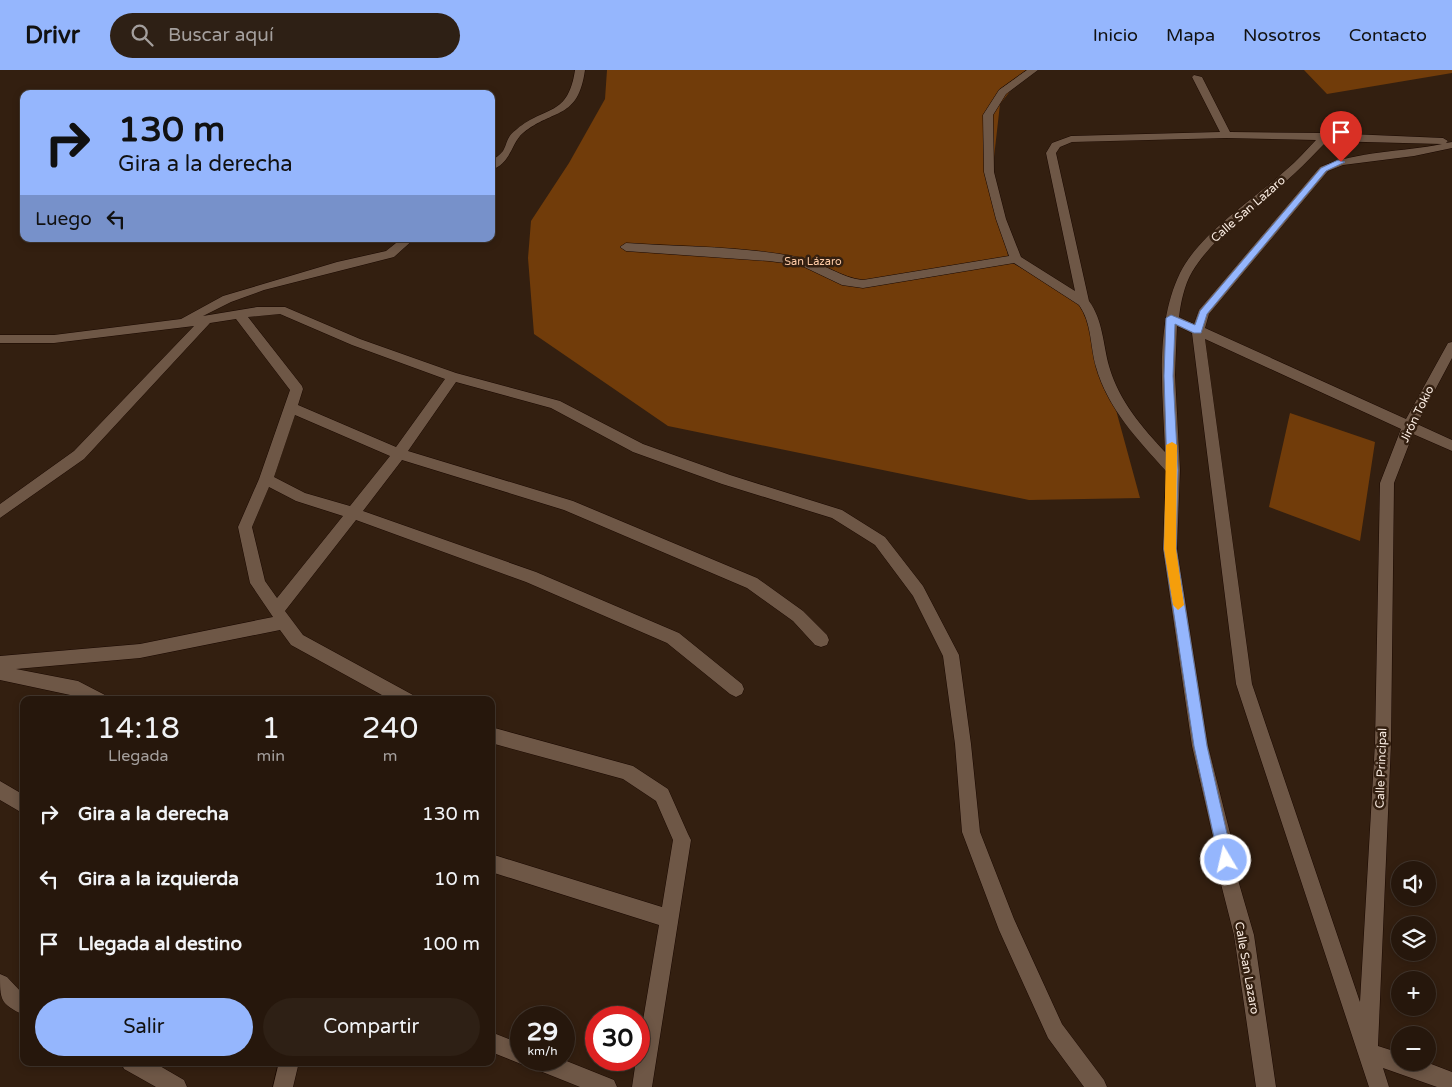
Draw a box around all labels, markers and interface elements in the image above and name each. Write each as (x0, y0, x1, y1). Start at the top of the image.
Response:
search box (110, 13, 460, 58)
text: Drivr (25, 21, 80, 50)
icon: search (128, 21, 156, 49)
text: Buscar aquí (168, 24, 274, 46)
text: Inicio (1093, 24, 1138, 46)
text: Mapa (1166, 24, 1215, 46)
text: Nosotros (1243, 24, 1321, 46)
text: Contacto (1349, 24, 1427, 46)
text: 130 m (118, 109, 225, 151)
icon: right (35, 110, 100, 175)
pin (1320, 111, 1362, 162)
icon: arrive (1327, 118, 1355, 146)
text: Gira a la derecha (118, 151, 293, 177)
street label: Calle San Lazaro (1208, 173, 1288, 245)
icon: left (102, 205, 130, 233)
text: Luego (35, 208, 92, 230)
park label: San Lázaro (784, 255, 842, 268)
street label: Jirón Tokio (1397, 383, 1437, 445)
text: 14:18 (97, 710, 180, 747)
text: 1 (261, 710, 280, 747)
text: 240 (362, 710, 418, 747)
street label: Calle Principal (1373, 728, 1389, 808)
text: Llegada (108, 746, 169, 766)
text: min (257, 746, 285, 766)
text: m (383, 746, 397, 766)
icon: right (35, 800, 63, 828)
text: Gira a la derecha (78, 803, 229, 825)
text: 130 m (422, 803, 480, 825)
position arrow (1199, 833, 1251, 885)
map controls (1391, 861, 1436, 1071)
button: sound (1391, 861, 1436, 906)
icon: left (35, 865, 63, 893)
text: Gira a la izquierda (78, 868, 239, 890)
text: 10 m (434, 868, 480, 890)
button: layers (1391, 916, 1436, 961)
street label: Calle San Lazaro (1232, 921, 1262, 1015)
icon: arrive (35, 930, 63, 958)
text: Llegada al destino (78, 933, 242, 955)
text: 100 m (422, 933, 480, 955)
button: + (1391, 971, 1436, 1016)
button: Salir (35, 998, 253, 1056)
button: Compartir (263, 998, 480, 1056)
speed limit sign: 30 (585, 1006, 650, 1071)
text: 29 (527, 1017, 558, 1047)
button: − (1391, 1026, 1436, 1071)
text: km/h (527, 1044, 558, 1058)

